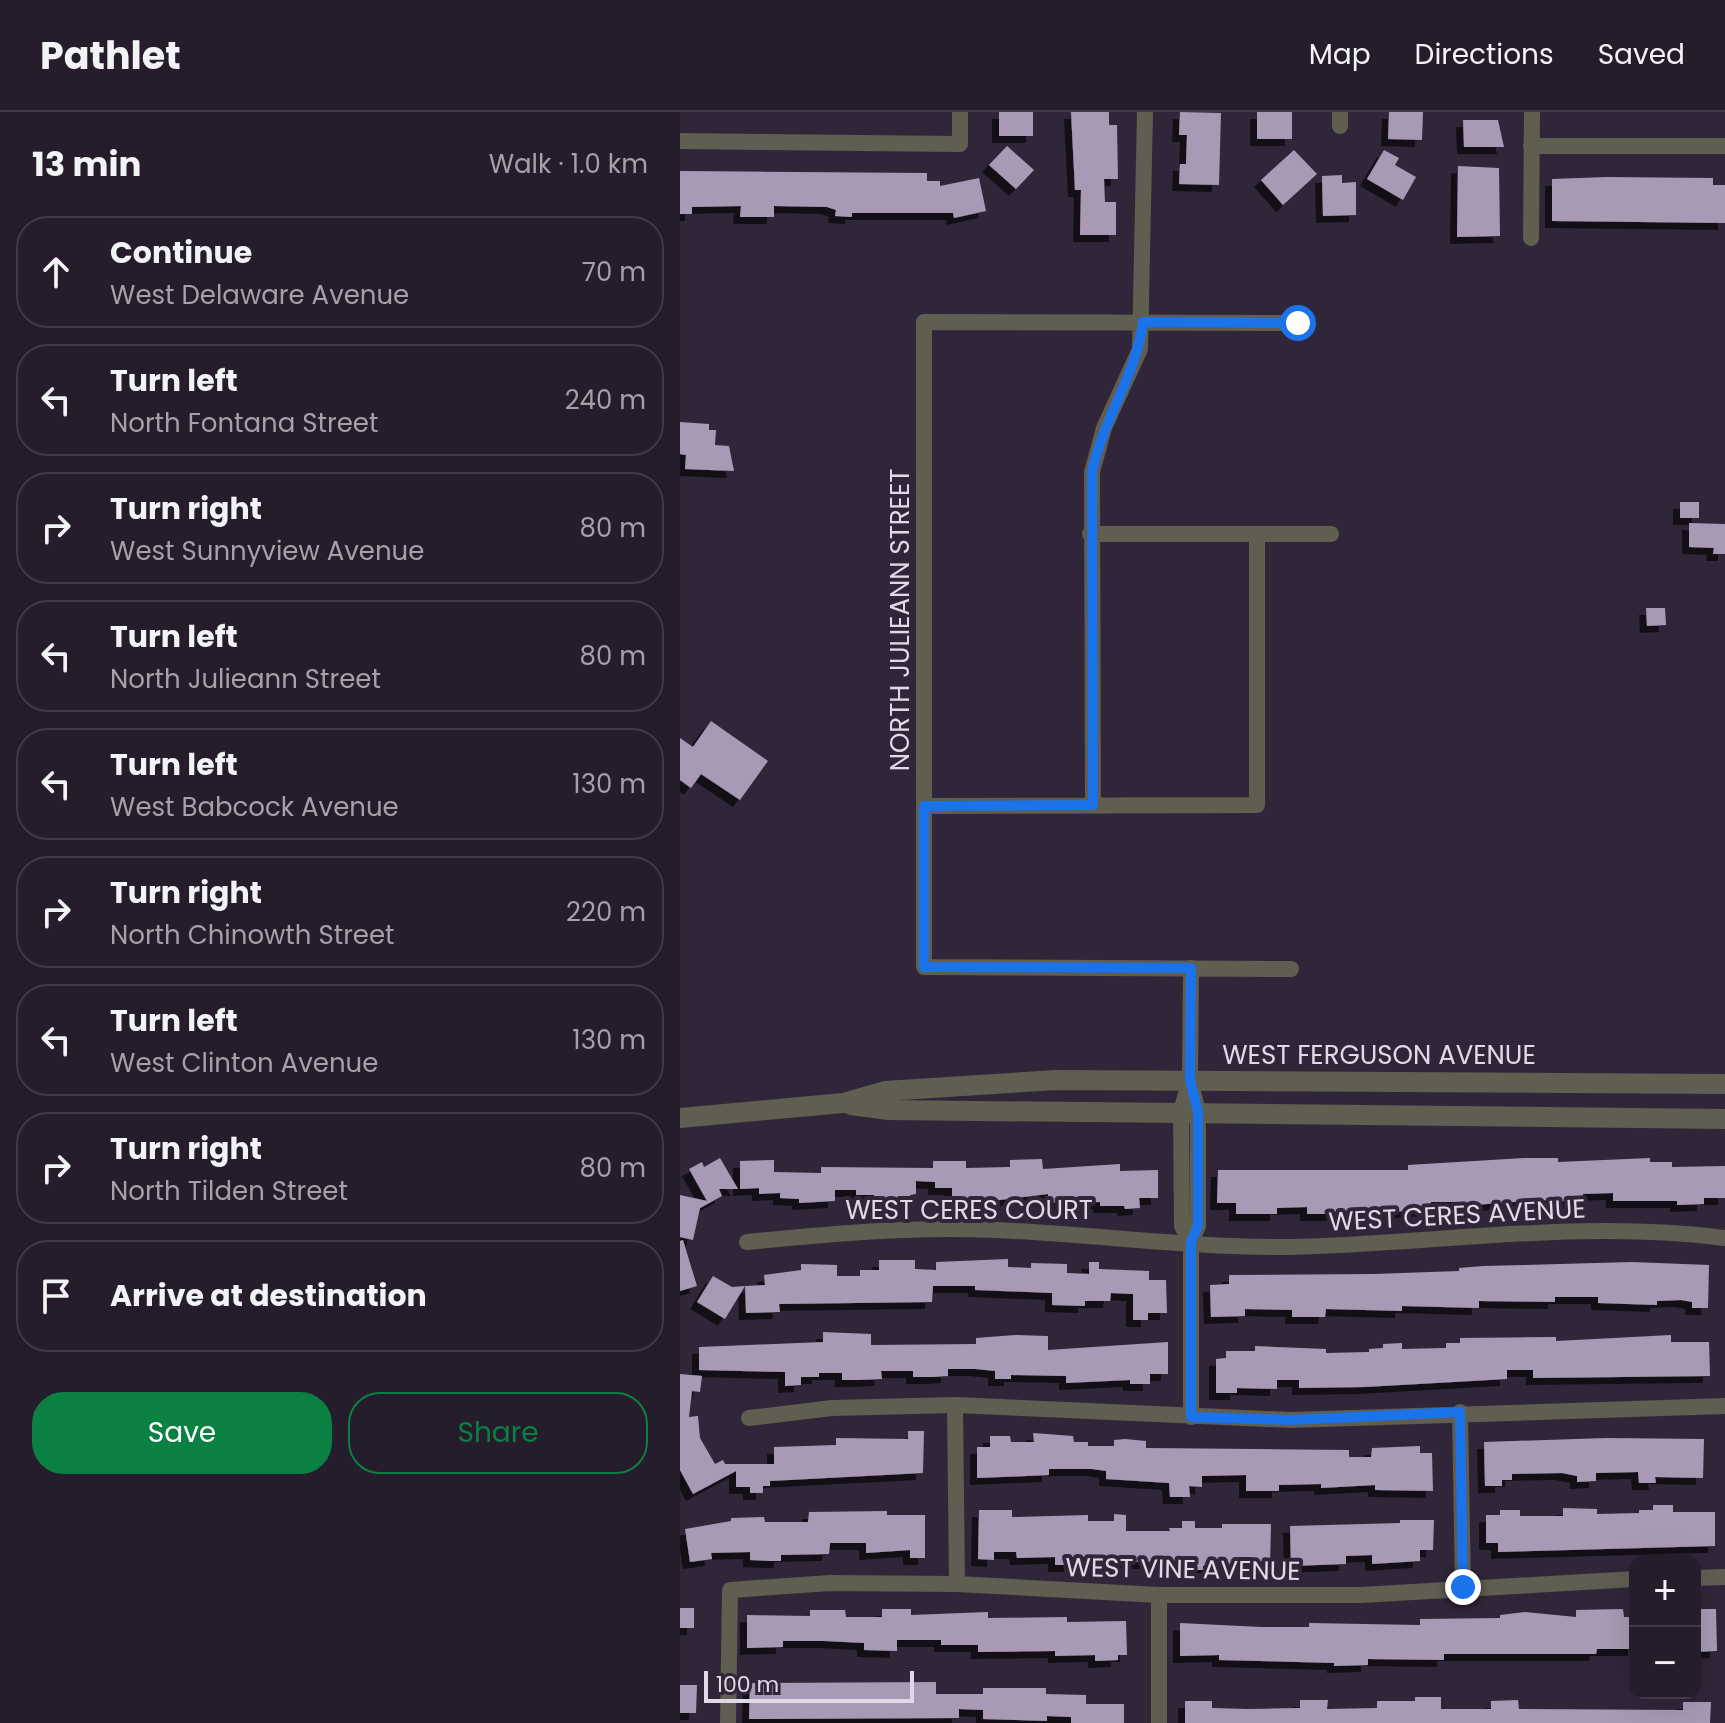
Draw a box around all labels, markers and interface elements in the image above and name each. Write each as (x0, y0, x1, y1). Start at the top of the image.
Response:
text: Pathlet (40, 29, 181, 82)
text: Map (1309, 35, 1371, 74)
text: Directions (1415, 35, 1554, 74)
text: Saved (1598, 35, 1685, 74)
text: 13 min (32, 140, 142, 188)
text: Walk · 1.0 km (489, 146, 648, 182)
text: Continue (110, 231, 252, 274)
icon: ahead (34, 250, 78, 294)
text: 70 m (582, 254, 646, 290)
text: West Delaware Avenue (110, 277, 409, 313)
route start (1280, 305, 1316, 341)
text: Turn left (110, 359, 238, 402)
icon: left (34, 378, 78, 422)
text: 240 m (565, 382, 646, 418)
text: North Fontana Street (110, 405, 378, 441)
street label: NORTH JULIEANN STREET (882, 469, 918, 771)
text: Turn right (110, 487, 262, 530)
icon: right (34, 506, 78, 550)
text: 80 m (580, 510, 646, 546)
text: West Sunnyview Avenue (110, 533, 424, 569)
text: Turn left (110, 615, 238, 658)
icon: left (34, 634, 78, 678)
text: 80 m (580, 638, 646, 674)
text: North Julieann Street (110, 661, 381, 697)
text: Turn left (110, 743, 238, 786)
icon: left (34, 762, 78, 806)
text: 130 m (572, 766, 646, 802)
text: West Babcock Avenue (110, 789, 399, 825)
text: Turn right (110, 871, 262, 914)
icon: right (34, 890, 78, 934)
text: 220 m (566, 894, 646, 930)
text: North Chinowth Street (110, 917, 395, 953)
text: Turn left (110, 999, 238, 1042)
icon: left (34, 1018, 78, 1062)
text: 130 m (572, 1022, 646, 1058)
street label: WEST FERGUSON AVENUE (1222, 1037, 1536, 1073)
text: West Clinton Avenue (110, 1045, 378, 1081)
text: Turn right (110, 1127, 262, 1170)
icon: right (34, 1146, 78, 1190)
text: 80 m (580, 1150, 646, 1186)
text: North Tilden Street (110, 1173, 348, 1209)
street label: WEST CERES AVENUE (1328, 1190, 1586, 1240)
street label: WEST CERES COURT (845, 1192, 1093, 1228)
icon: arrive (34, 1274, 78, 1318)
text: Arrive at destination (110, 1274, 427, 1317)
button: Save (32, 1392, 332, 1474)
button: Share (348, 1392, 648, 1474)
street label: WEST VINE AVENUE (1065, 1549, 1301, 1589)
map controls (1629, 1555, 1701, 1699)
button: + (1629, 1555, 1701, 1627)
route end (1445, 1569, 1481, 1605)
button: − (1629, 1627, 1701, 1699)
scale bar (704, 1667, 914, 1703)
text: 100 m (716, 1669, 779, 1700)

